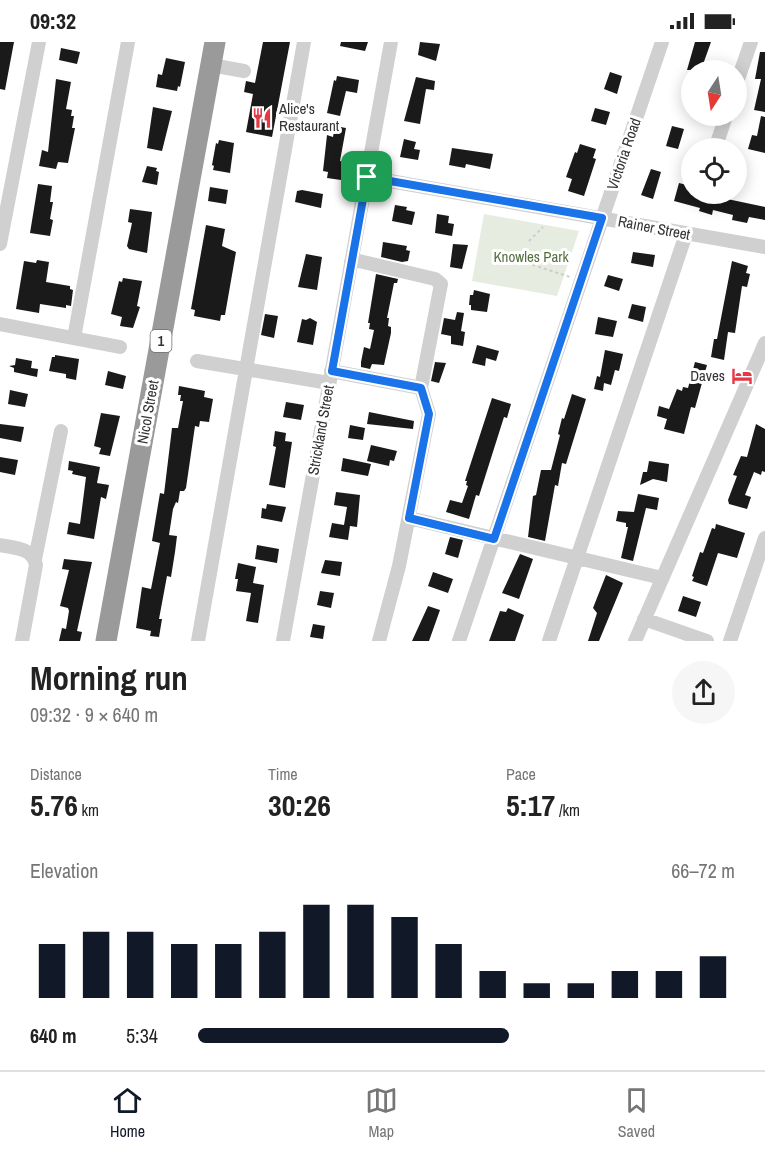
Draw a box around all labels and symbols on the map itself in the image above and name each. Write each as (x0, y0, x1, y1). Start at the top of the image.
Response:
north arrow (681, 60, 747, 126)
place label: Alice's Restaurant (278, 98, 340, 136)
restaurant icon: Alice's Restaurant (250, 106, 274, 130)
street label: Victoria Road (601, 115, 646, 193)
pin (341, 151, 392, 202)
street label: Rainer Street (616, 210, 693, 245)
park label: Knowles Park (493, 246, 569, 267)
road number: 1 (150, 330, 172, 352)
hotel icon: Daves (730, 364, 754, 388)
place label: Daves (690, 365, 725, 386)
street label: Nicol Street (132, 378, 164, 445)
street label: Strickland Street (302, 383, 339, 477)

